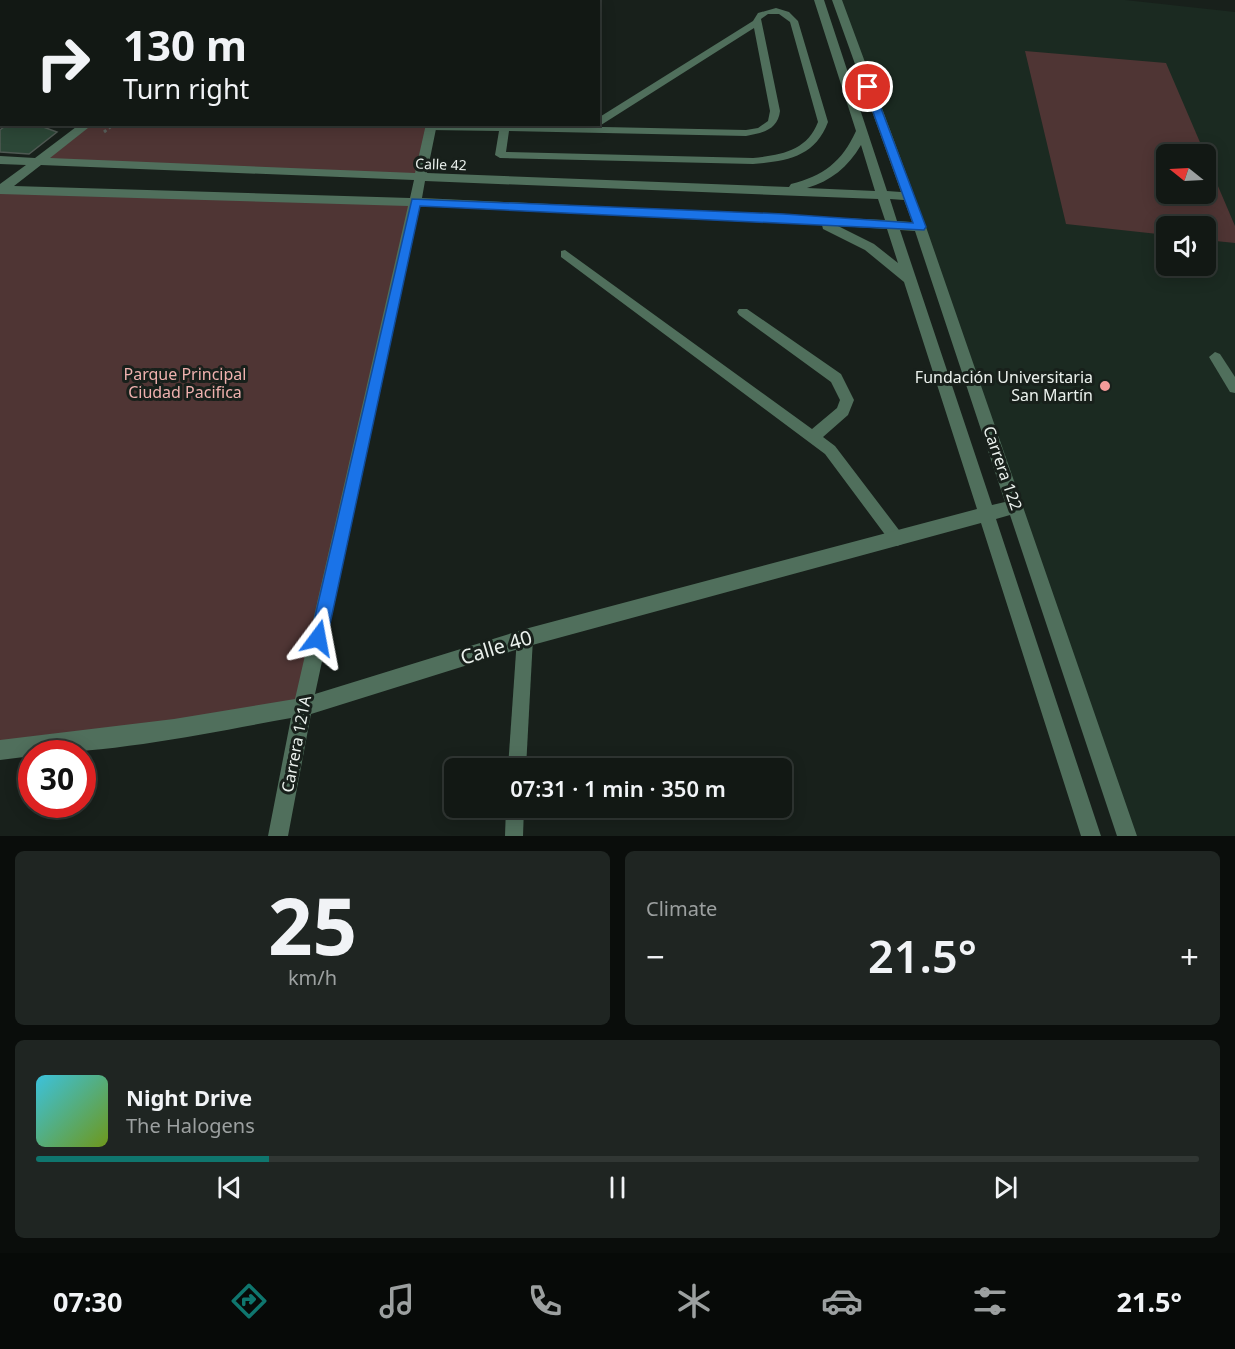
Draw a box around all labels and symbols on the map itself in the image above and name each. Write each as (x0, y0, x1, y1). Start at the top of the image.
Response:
pin (842, 61, 893, 112)
north arrow (1156, 144, 1216, 204)
street label: Calle 42 (415, 154, 467, 174)
park label: Parque Principal Ciudad Pacifica (124, 363, 246, 403)
place label: Fundación Universitaria San Martín (915, 366, 1093, 406)
marker: Fundación Universitaria San Martín (1098, 379, 1112, 393)
street label: Carrera 122 (978, 423, 1028, 513)
position arrow (286, 606, 350, 670)
street label: Calle 40 (457, 623, 535, 671)
street label: Carrera 121A (276, 693, 316, 794)
speed limit sign: 30 (18, 740, 96, 818)

